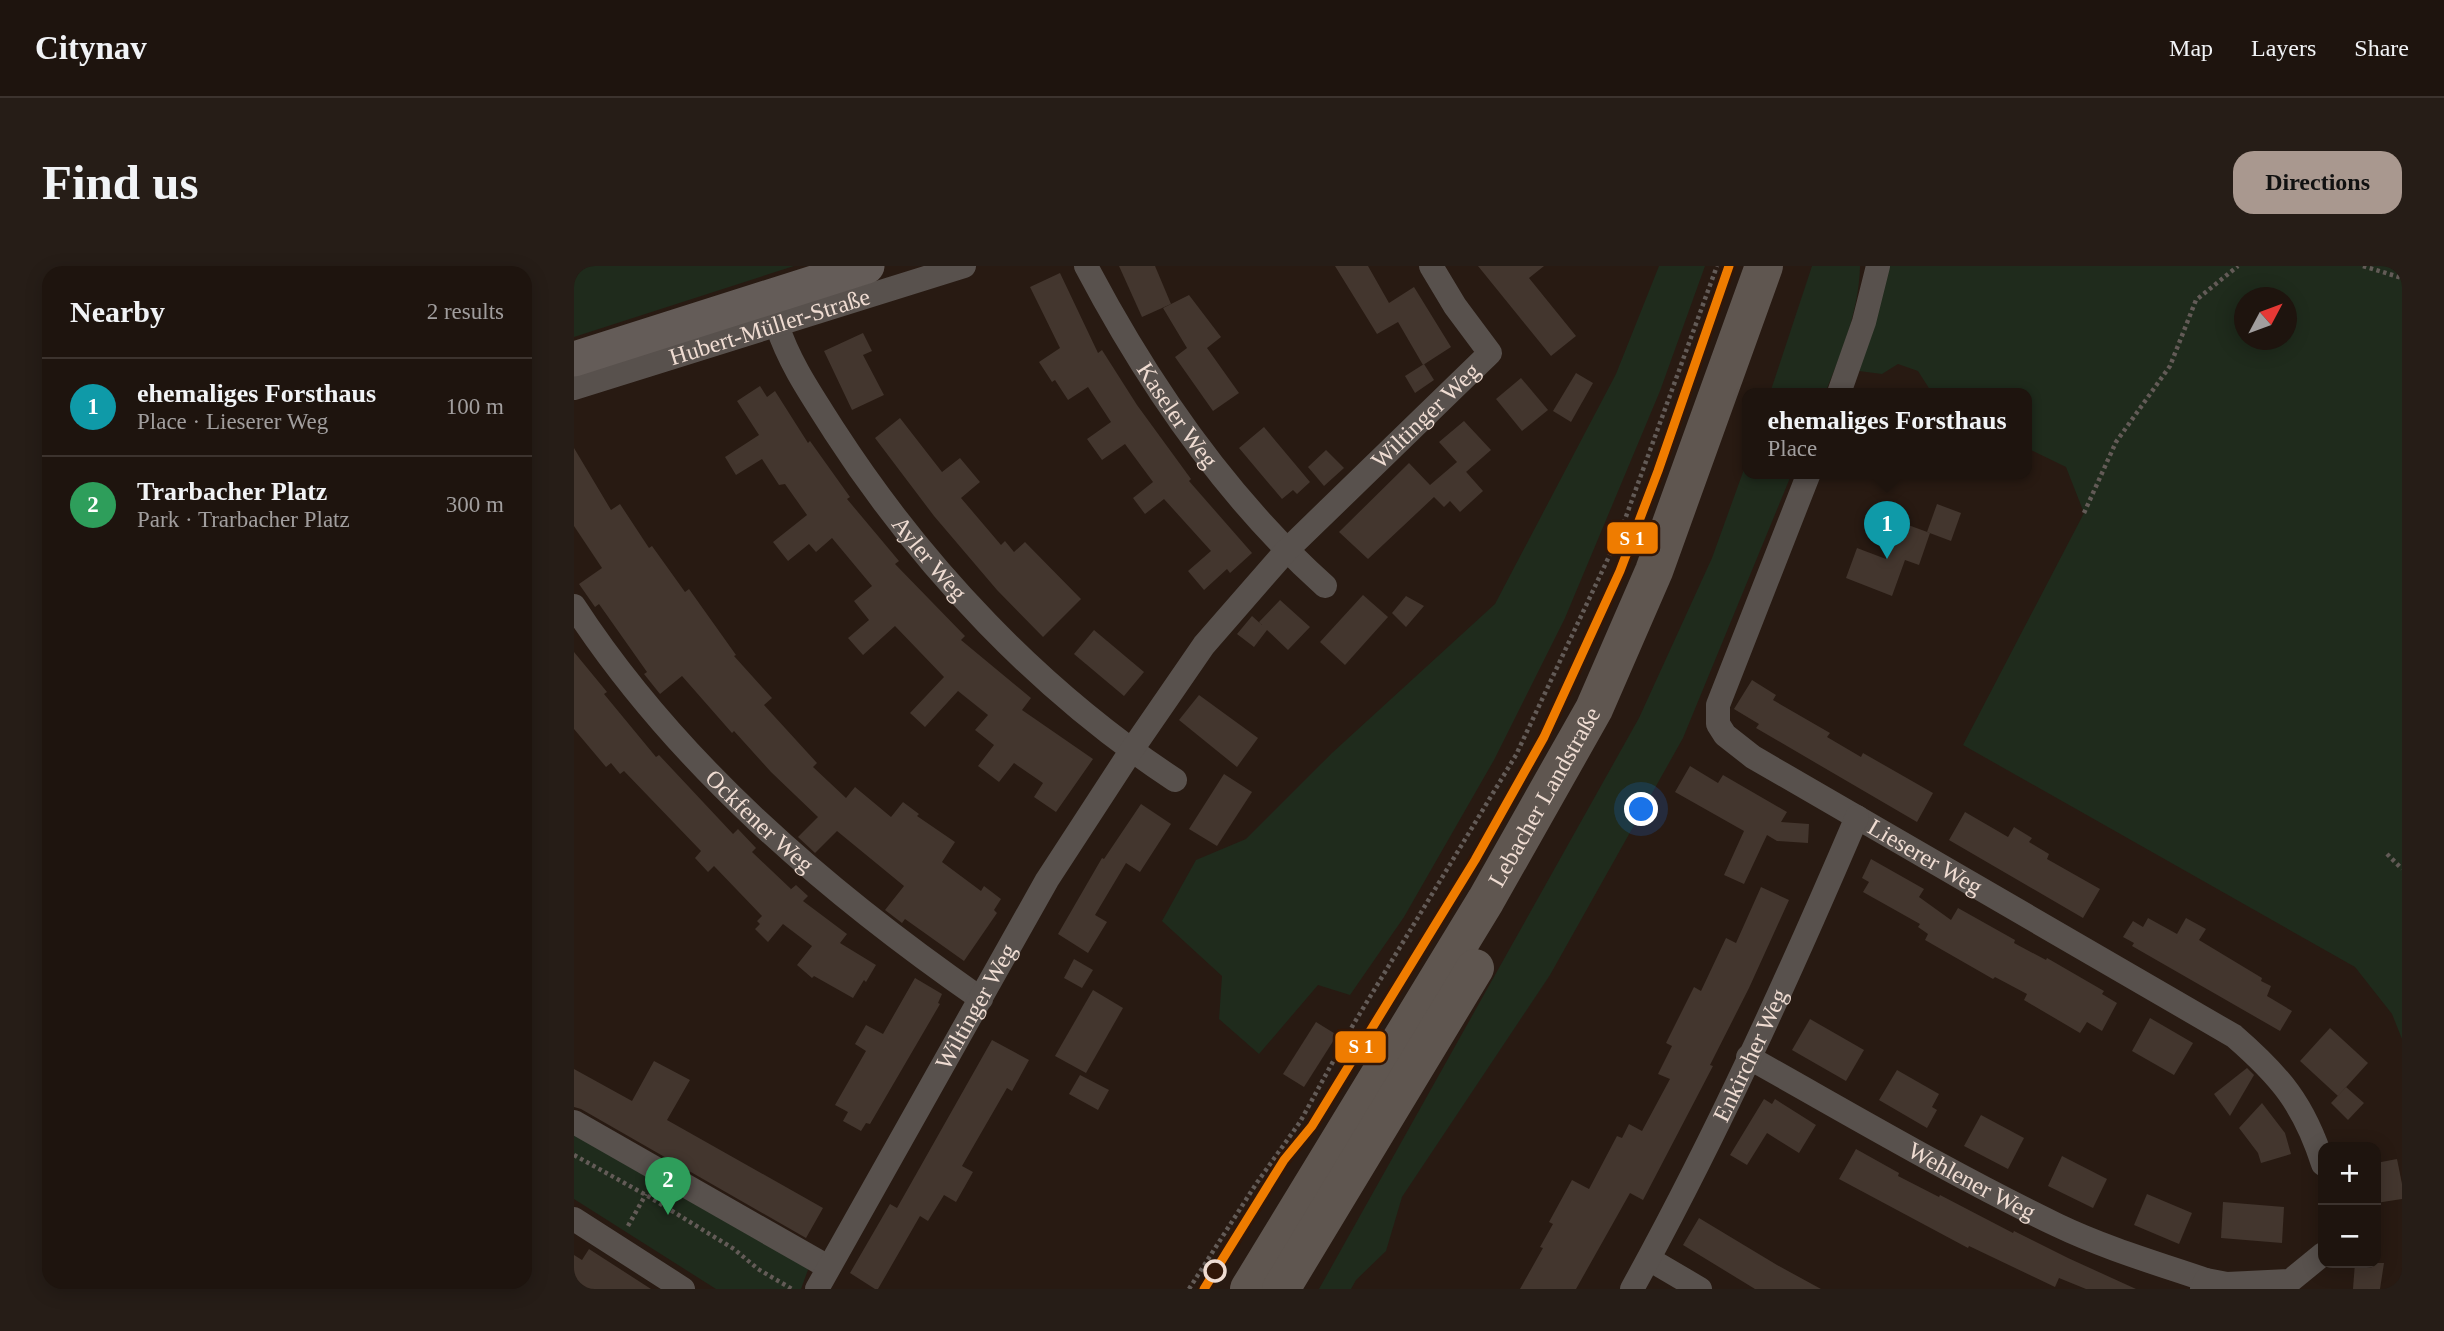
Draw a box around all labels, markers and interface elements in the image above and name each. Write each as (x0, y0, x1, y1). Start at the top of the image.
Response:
text: Citynav (35, 30, 147, 66)
text: Map (2169, 35, 2213, 61)
text: Layers (2251, 35, 2316, 61)
text: Share (2354, 35, 2409, 61)
button: Directions (2233, 151, 2402, 214)
text: Find us (42, 155, 199, 210)
street label: Hubert-Müller-Straße (666, 283, 873, 370)
north arrow (2234, 287, 2297, 350)
text: Nearby (70, 295, 165, 328)
text: 2 results (427, 299, 504, 324)
street label: Kaseler Weg (1132, 358, 1223, 473)
street label: Wiltinger Weg (1366, 358, 1485, 474)
text: ehemaliges Forsthaus (137, 379, 376, 408)
popup (1742, 388, 2032, 479)
text: 1 (87, 394, 99, 419)
text: 100 m (446, 394, 504, 419)
text: ehemaliges Forsthaus (1767, 406, 2007, 435)
text: Place · Lieserer Weg (137, 409, 328, 434)
text: Place (1767, 436, 1817, 461)
text: Trarbacher Platz (137, 477, 327, 506)
text: 2 (87, 492, 99, 517)
text: 300 m (446, 492, 504, 517)
pin: 1 (1864, 501, 1910, 559)
text: Park · Trarbacher Platz (137, 507, 350, 532)
street label: Ayler Weg (887, 511, 972, 606)
line badge: S 1 (1606, 521, 1659, 555)
text: S 1 (1620, 528, 1644, 549)
street label: Lebacher Landstraße (1483, 703, 1605, 891)
street label: Ockfener Weg (700, 765, 819, 878)
your location (1624, 792, 1658, 826)
street label: Lieserer Weg (1864, 814, 1987, 900)
street label: Wiltinger Weg (930, 939, 1021, 1074)
street label: Enkircher Weg (1708, 985, 1793, 1126)
line badge: S 1 (1334, 1030, 1387, 1064)
text: S 1 (1349, 1036, 1373, 1057)
street label: Wehlener Weg (1904, 1137, 2040, 1225)
map controls (2318, 1142, 2381, 1268)
button: + (2318, 1142, 2381, 1205)
pin: 2 (645, 1157, 691, 1215)
button: − (2318, 1205, 2381, 1268)
unlabelled marker (1204, 1260, 1226, 1282)

